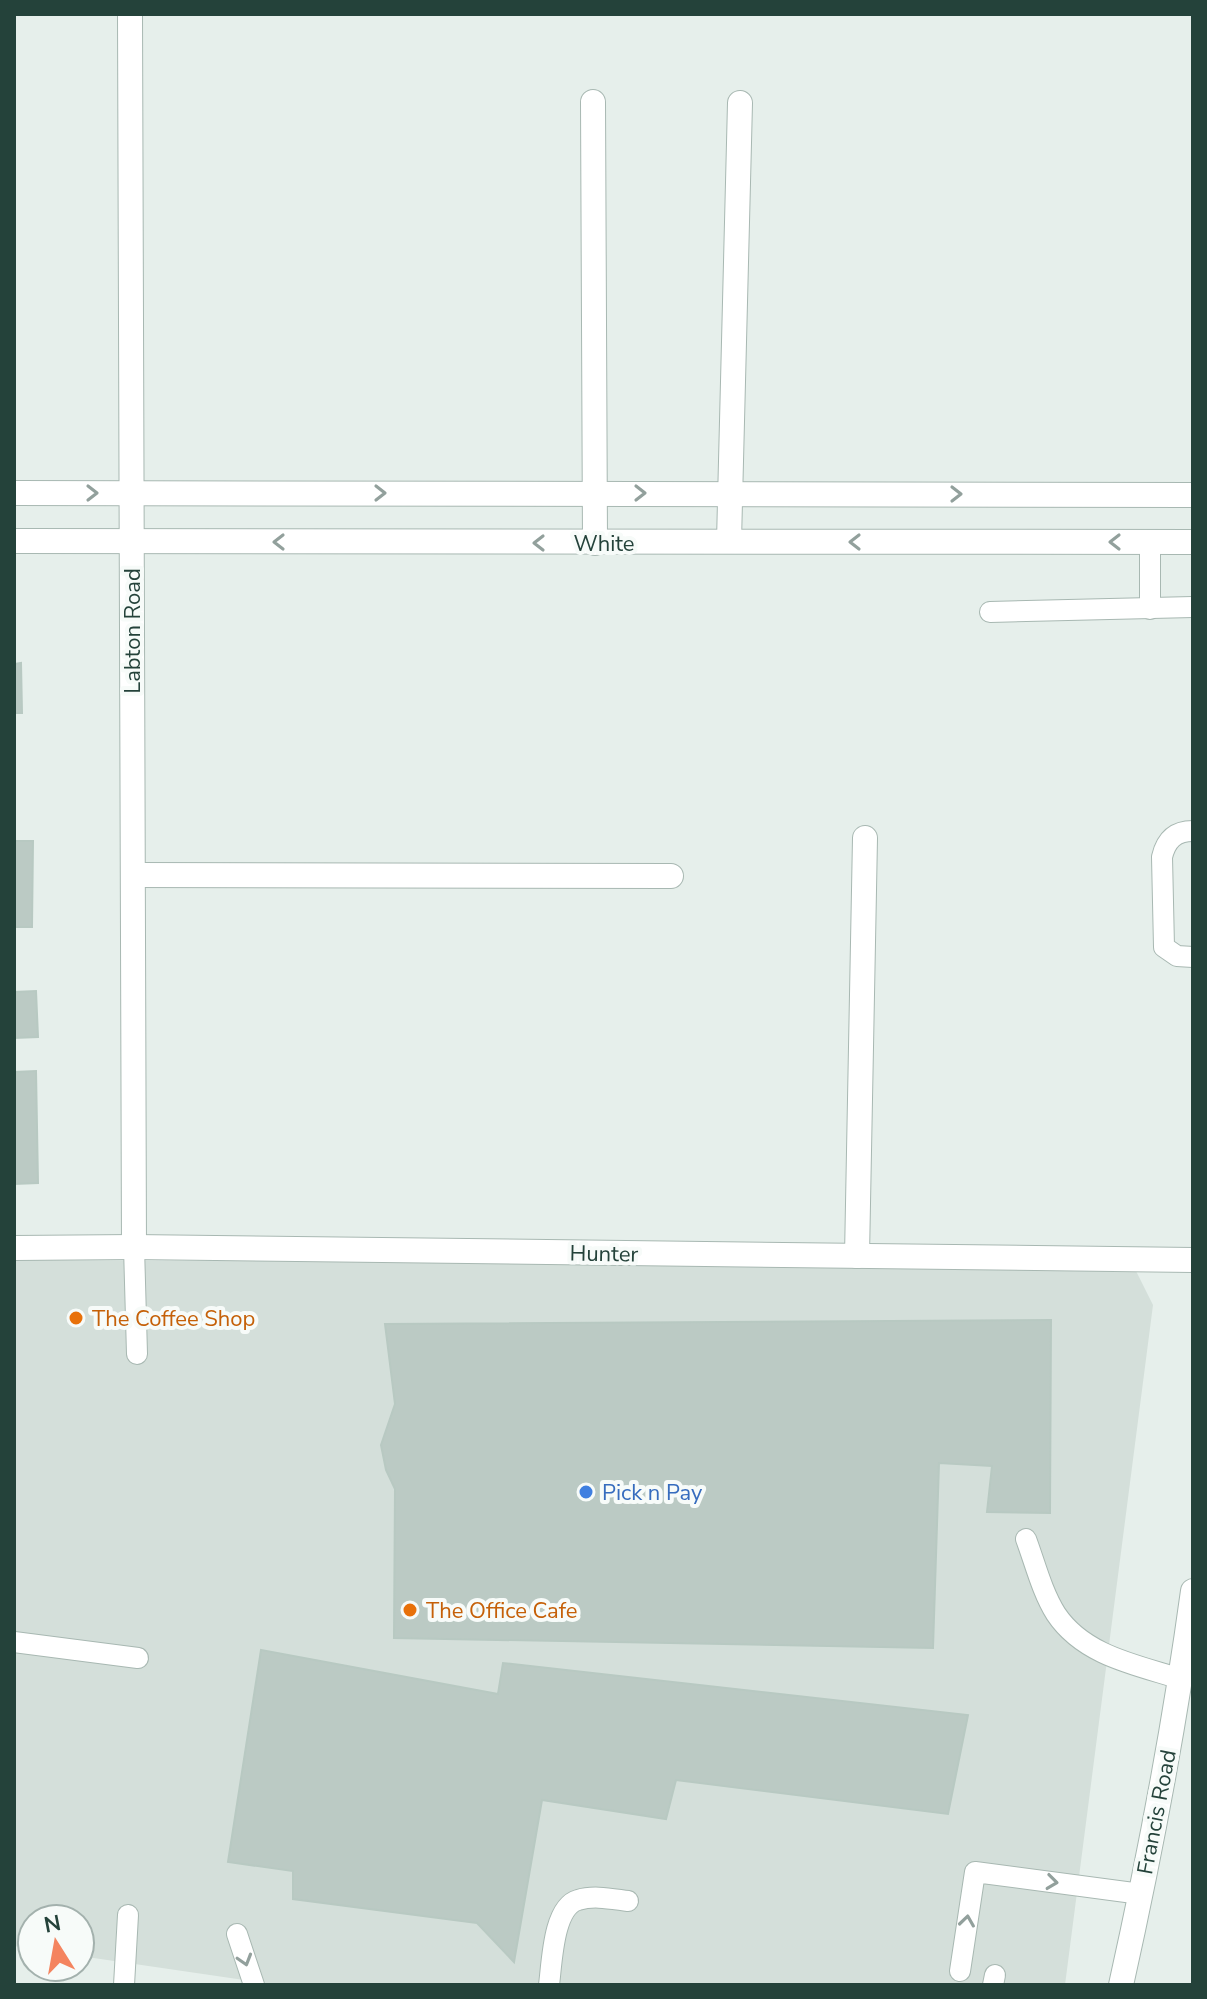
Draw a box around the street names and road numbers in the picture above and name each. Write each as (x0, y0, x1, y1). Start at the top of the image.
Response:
street label: White (573, 529, 635, 559)
street label: Labton Road (118, 568, 148, 694)
street label: Hunter (569, 1238, 639, 1270)
street label: Francis Road (1130, 1747, 1184, 1877)

